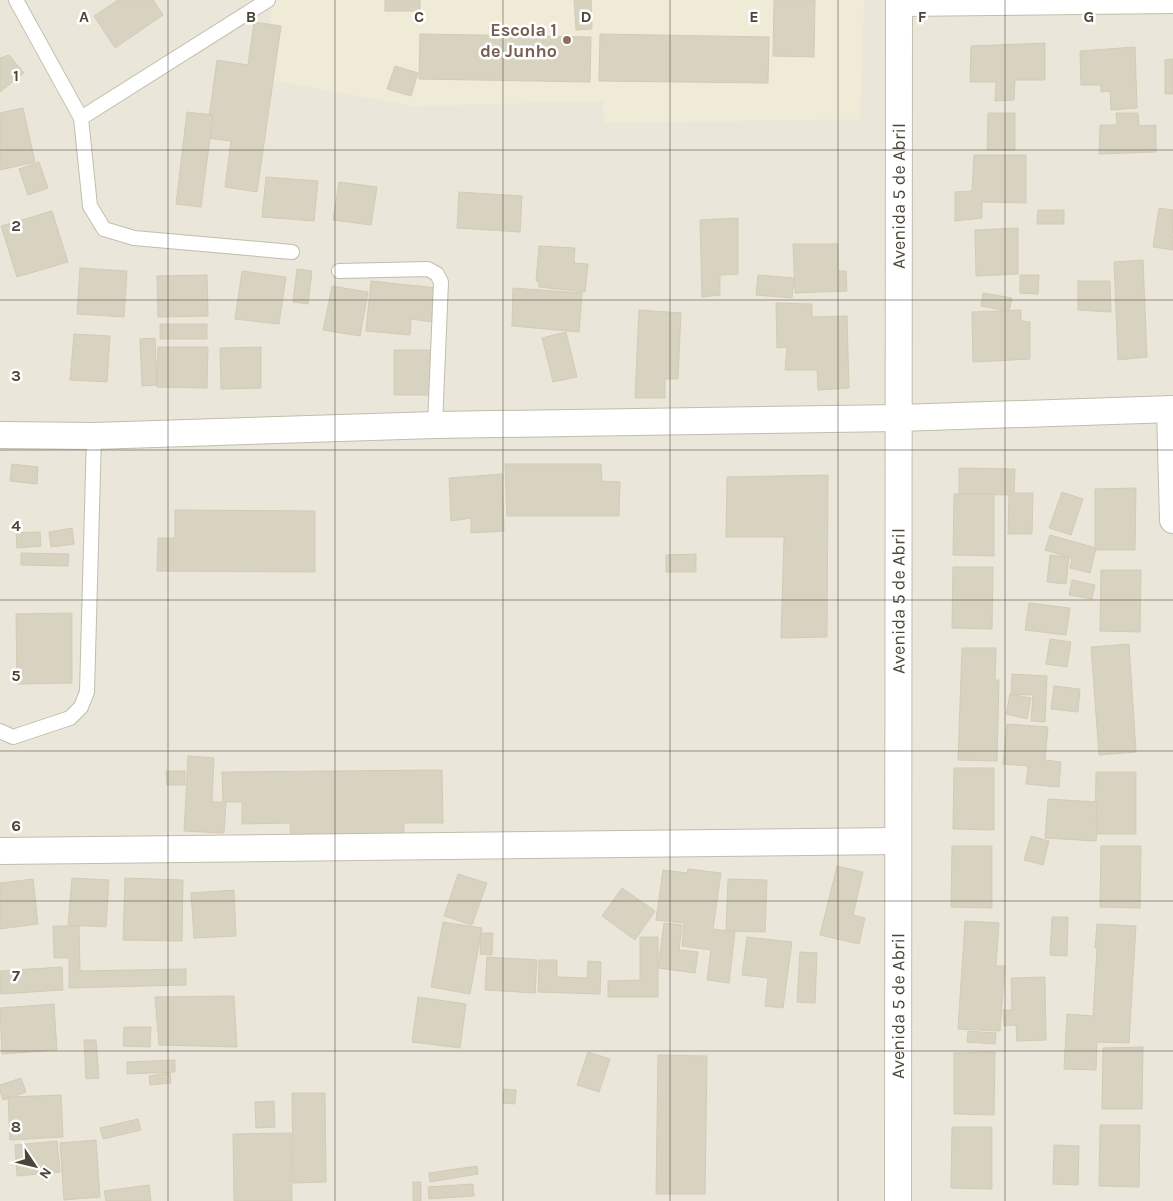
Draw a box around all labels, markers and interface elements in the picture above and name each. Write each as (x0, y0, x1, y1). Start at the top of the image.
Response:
text: A (79, 7, 89, 26)
text: B (246, 7, 256, 26)
text: C (414, 7, 424, 26)
text: D (581, 7, 592, 26)
text: E (749, 7, 759, 26)
text: F (918, 7, 927, 26)
text: G (1084, 7, 1094, 26)
place label: Escola 1 de Junho (480, 19, 557, 62)
marker: Escola 1 de Junho (561, 34, 573, 46)
text: 1 (13, 66, 19, 85)
street label: Avenida 5 de Abril (888, 123, 910, 269)
text: 2 (11, 216, 21, 235)
text: 3 (11, 366, 21, 385)
text: 4 (11, 516, 21, 535)
street label: Avenida 5 de Abril (887, 528, 910, 674)
text: 5 (11, 666, 21, 685)
text: 6 (11, 816, 21, 835)
street label: Avenida 5 de Abril (887, 933, 909, 1079)
text: 7 (12, 966, 20, 985)
text: 8 (11, 1117, 21, 1136)
north arrow (10, 1141, 60, 1191)
text: N (35, 1164, 55, 1182)

